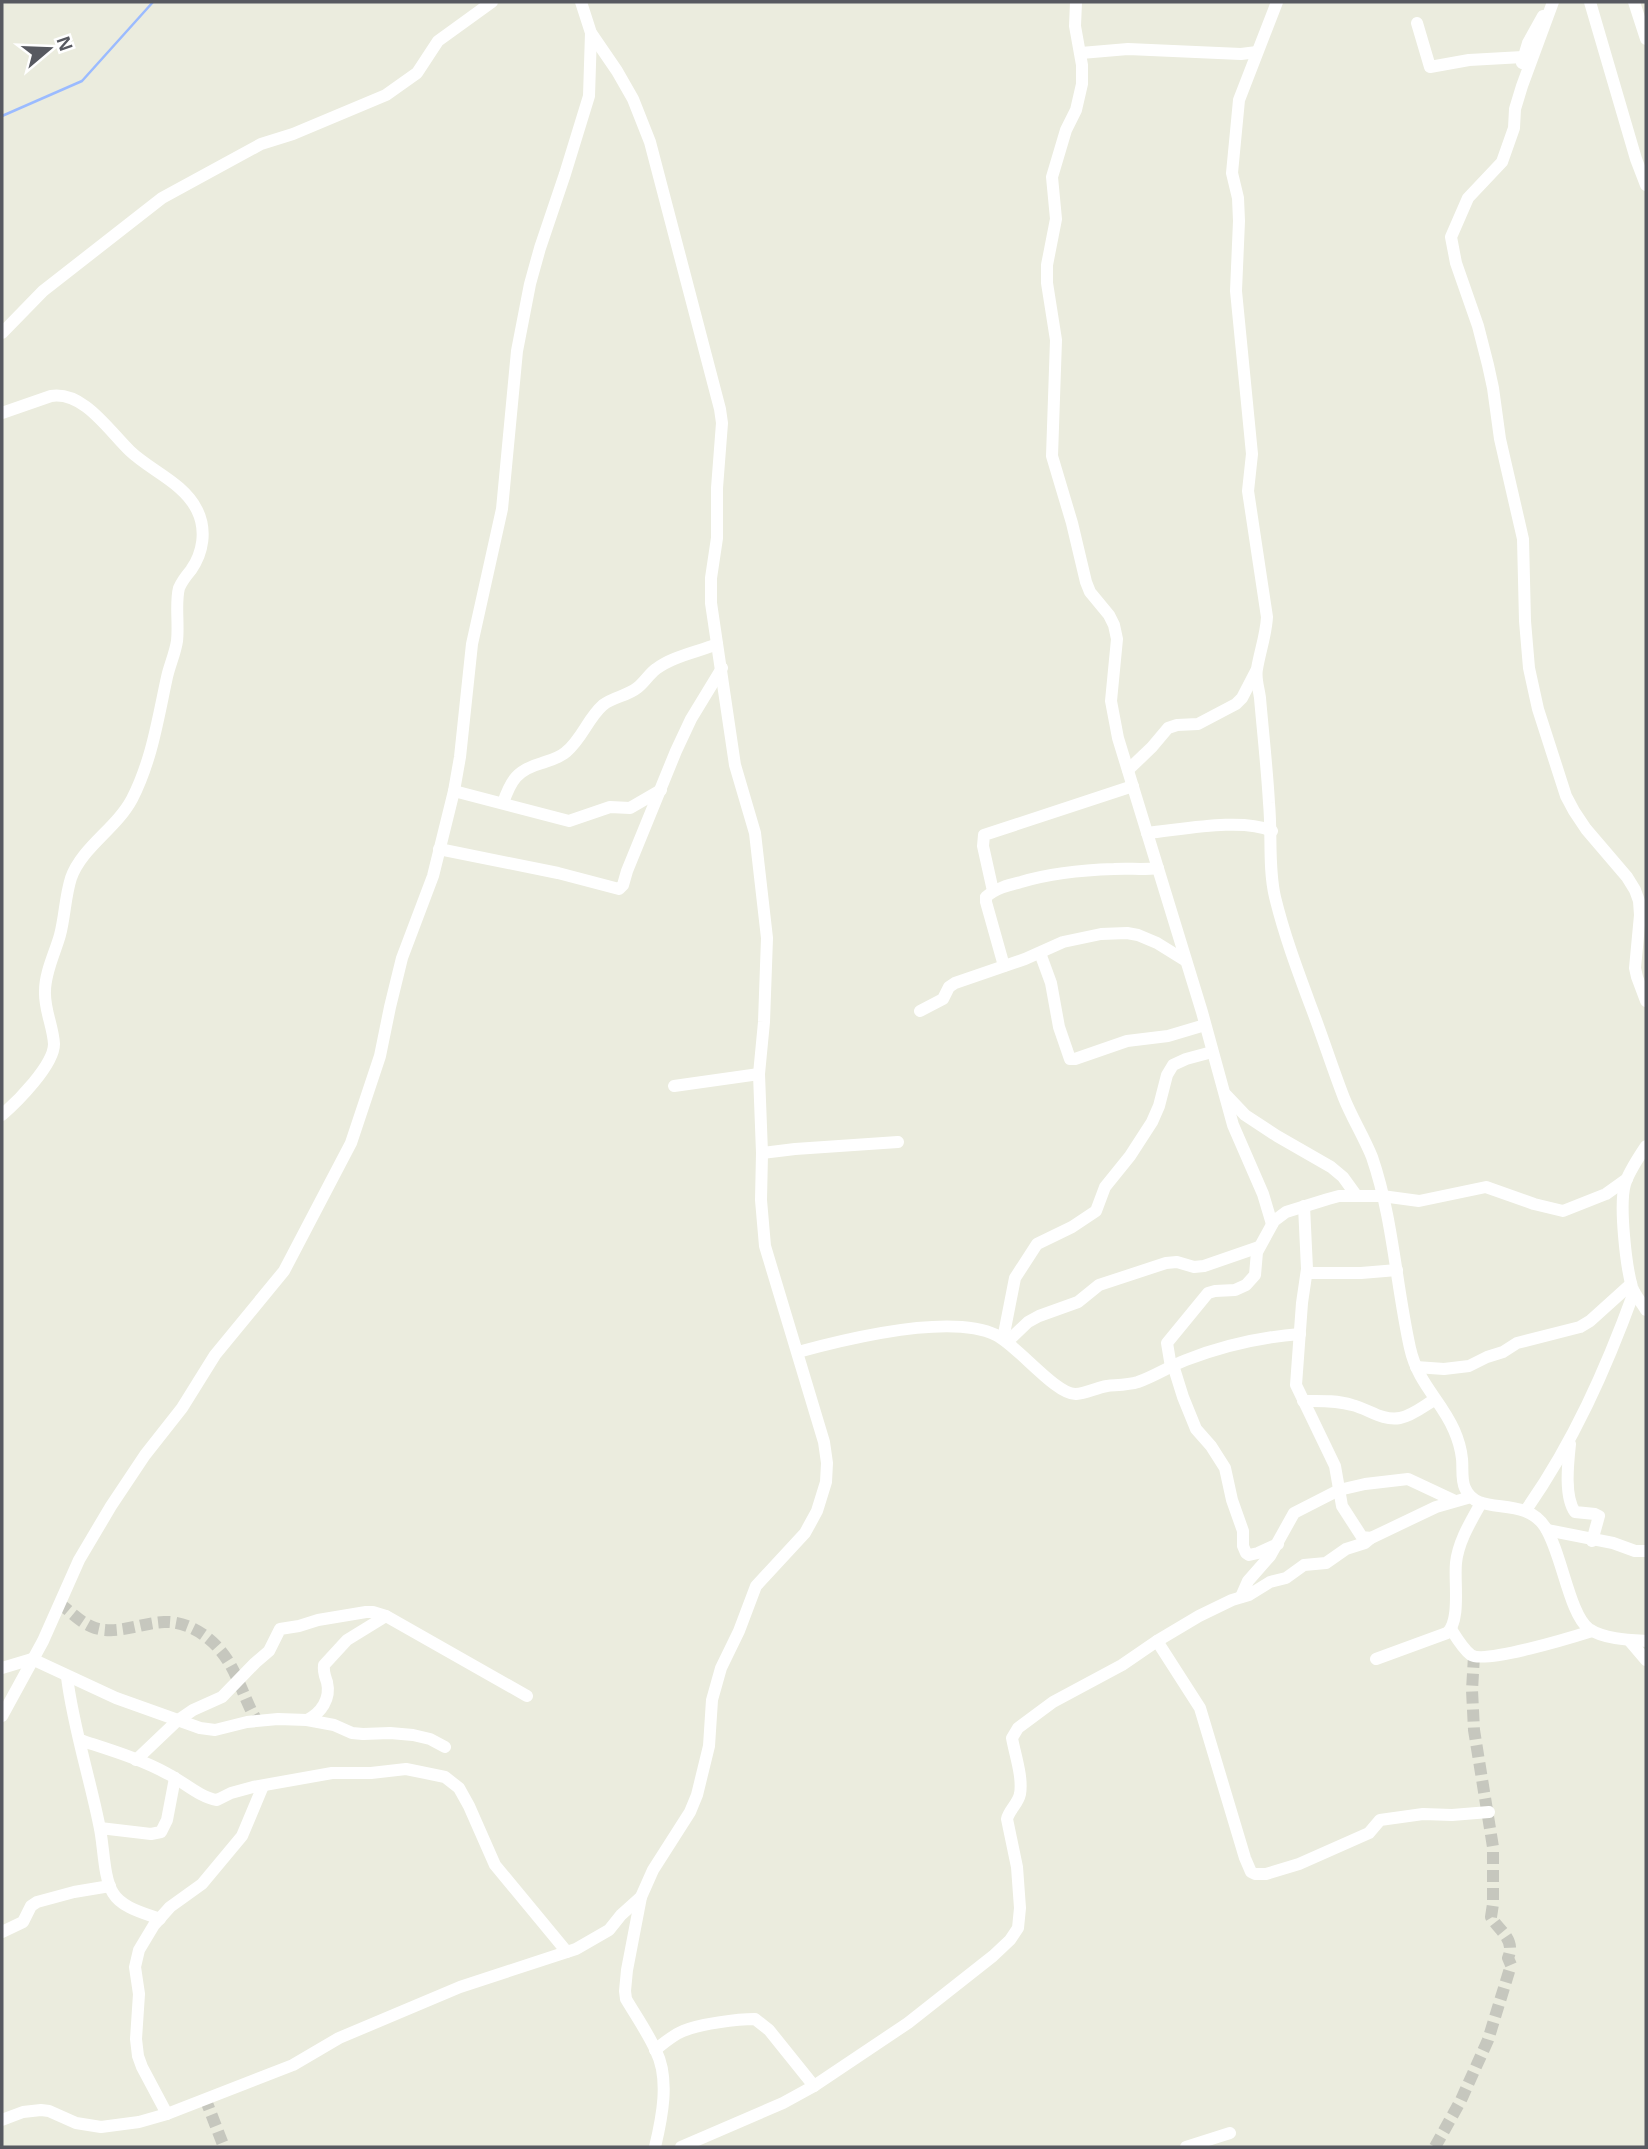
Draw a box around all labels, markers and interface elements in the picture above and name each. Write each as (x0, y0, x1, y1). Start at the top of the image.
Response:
north arrow (14, 14, 84, 84)
text: N (52, 34, 77, 54)

